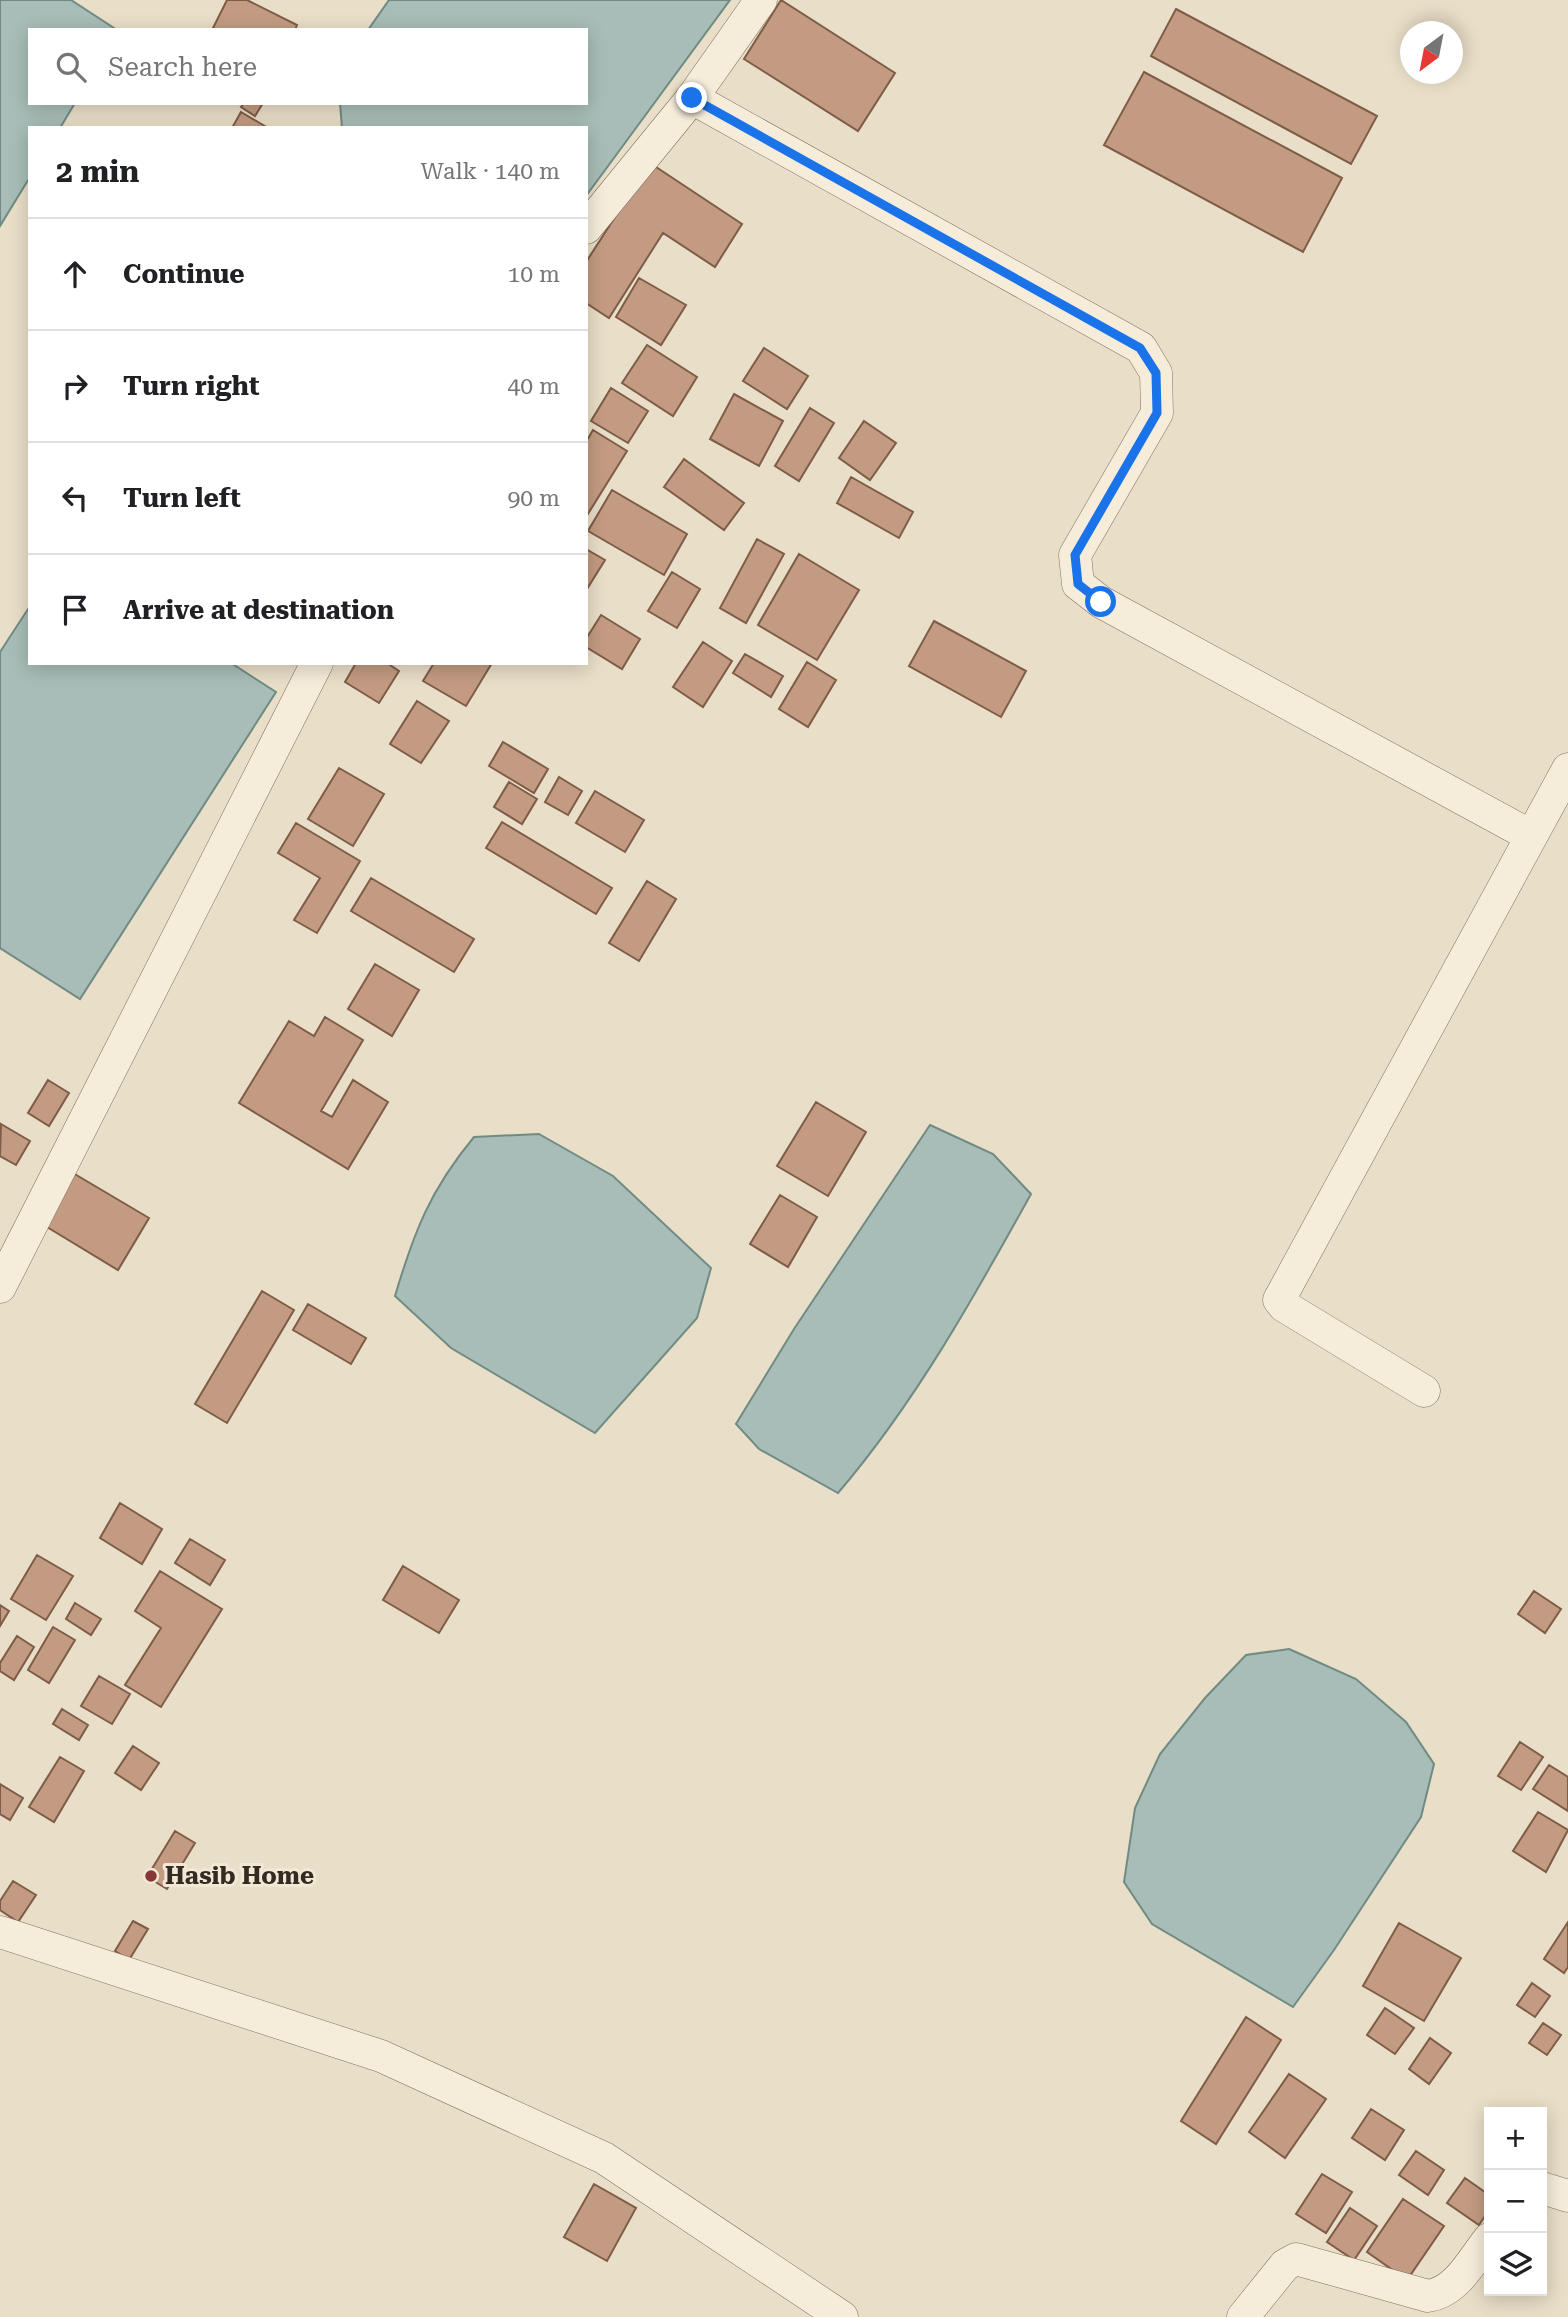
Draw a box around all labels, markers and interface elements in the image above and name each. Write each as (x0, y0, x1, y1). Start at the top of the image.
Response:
north arrow (1400, 21, 1463, 84)
search box (28, 28, 588, 105)
icon: search (52, 48, 90, 86)
text: Search here (108, 52, 257, 82)
route end (676, 82, 707, 113)
text: 2 min (56, 154, 139, 189)
text: Walk · 140 m (421, 158, 560, 185)
icon: ahead (56, 255, 94, 293)
text: Continue (123, 259, 245, 289)
text: 10 m (507, 261, 560, 288)
icon: right (56, 367, 94, 405)
text: Turn right (123, 371, 259, 401)
text: 40 m (507, 373, 560, 400)
icon: left (56, 479, 94, 517)
text: Turn left (123, 483, 241, 513)
text: 90 m (507, 485, 560, 512)
route start (1085, 586, 1116, 617)
icon: arrive (56, 591, 94, 629)
text: Arrive at destination (123, 595, 394, 625)
place label: Hasib Home (165, 1862, 314, 1890)
marker: Hasib Home (143, 1868, 159, 1884)
map controls (1484, 2107, 1547, 2296)
button: + (1484, 2107, 1547, 2170)
button: − (1484, 2170, 1547, 2233)
button: layers (1484, 2233, 1547, 2296)

